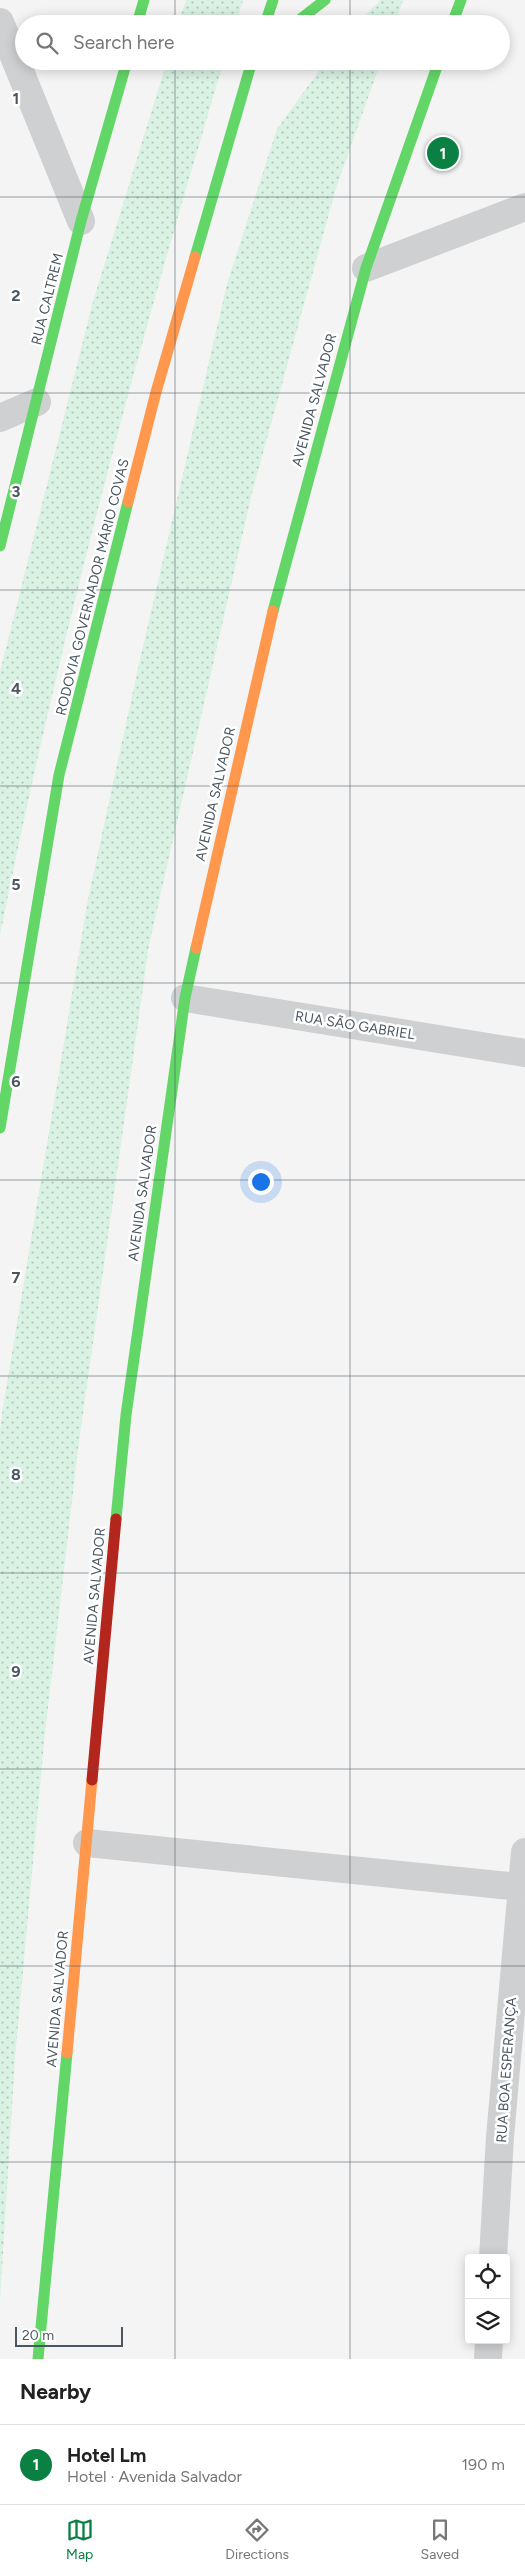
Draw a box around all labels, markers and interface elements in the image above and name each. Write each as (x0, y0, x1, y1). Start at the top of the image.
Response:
search box (15, 15, 510, 70)
icon: search (33, 29, 61, 57)
text: Search here (73, 31, 175, 54)
text: 1 (13, 89, 19, 108)
pin: 1 (427, 134, 459, 172)
street label: RUA CALTREM (28, 251, 67, 347)
text: 2 (11, 286, 21, 305)
street label: AVENIDA SALVADOR (289, 331, 341, 469)
street label: RODOVIA GOVERNADOR MÁRIO COVAS (52, 457, 133, 717)
text: 3 (12, 482, 21, 501)
text: 4 (11, 679, 21, 698)
street label: AVENIDA SALVADOR (192, 725, 239, 863)
text: 5 (11, 875, 21, 894)
street label: RUA SÃO GABRIEL (294, 1008, 417, 1043)
text: 6 (11, 1072, 21, 1091)
street label: AVENIDA SALVADOR (125, 1124, 160, 1262)
your location (248, 1169, 274, 1195)
text: 7 (12, 1268, 21, 1287)
text: 8 (11, 1465, 21, 1484)
street label: AVENIDA SALVADOR (80, 1527, 109, 1665)
text: 9 (11, 1662, 21, 1681)
street label: AVENIDA SALVADOR (43, 1930, 72, 2068)
street label: RUA BOA ESPERANÇA (493, 1996, 520, 2143)
map controls (465, 2254, 510, 2344)
button: locate (465, 2254, 510, 2299)
button: layers (465, 2299, 510, 2344)
scale bar (15, 2324, 122, 2347)
text: 20 m (22, 2327, 54, 2344)
text: Nearby (20, 2379, 91, 2404)
text: Hotel Lm (67, 2444, 146, 2467)
text: 1 (33, 2455, 39, 2474)
text: 190 m (462, 2455, 505, 2474)
text: Hotel · Avenida Salvador (67, 2467, 242, 2486)
tab: Map (66, 2516, 94, 2563)
tab: Directions (225, 2516, 289, 2563)
tab: Saved (421, 2516, 459, 2563)

